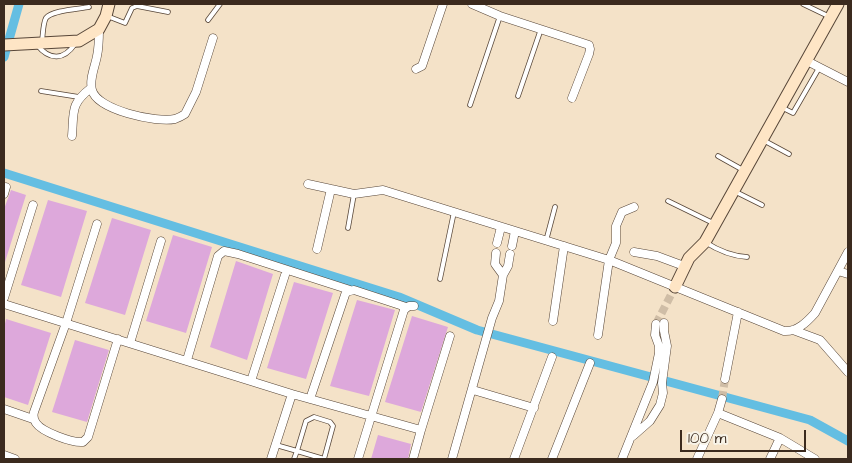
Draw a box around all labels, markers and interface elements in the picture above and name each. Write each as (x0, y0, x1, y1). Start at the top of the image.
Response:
scale bar (682, 420, 808, 452)
text: 100 m (688, 428, 727, 449)

